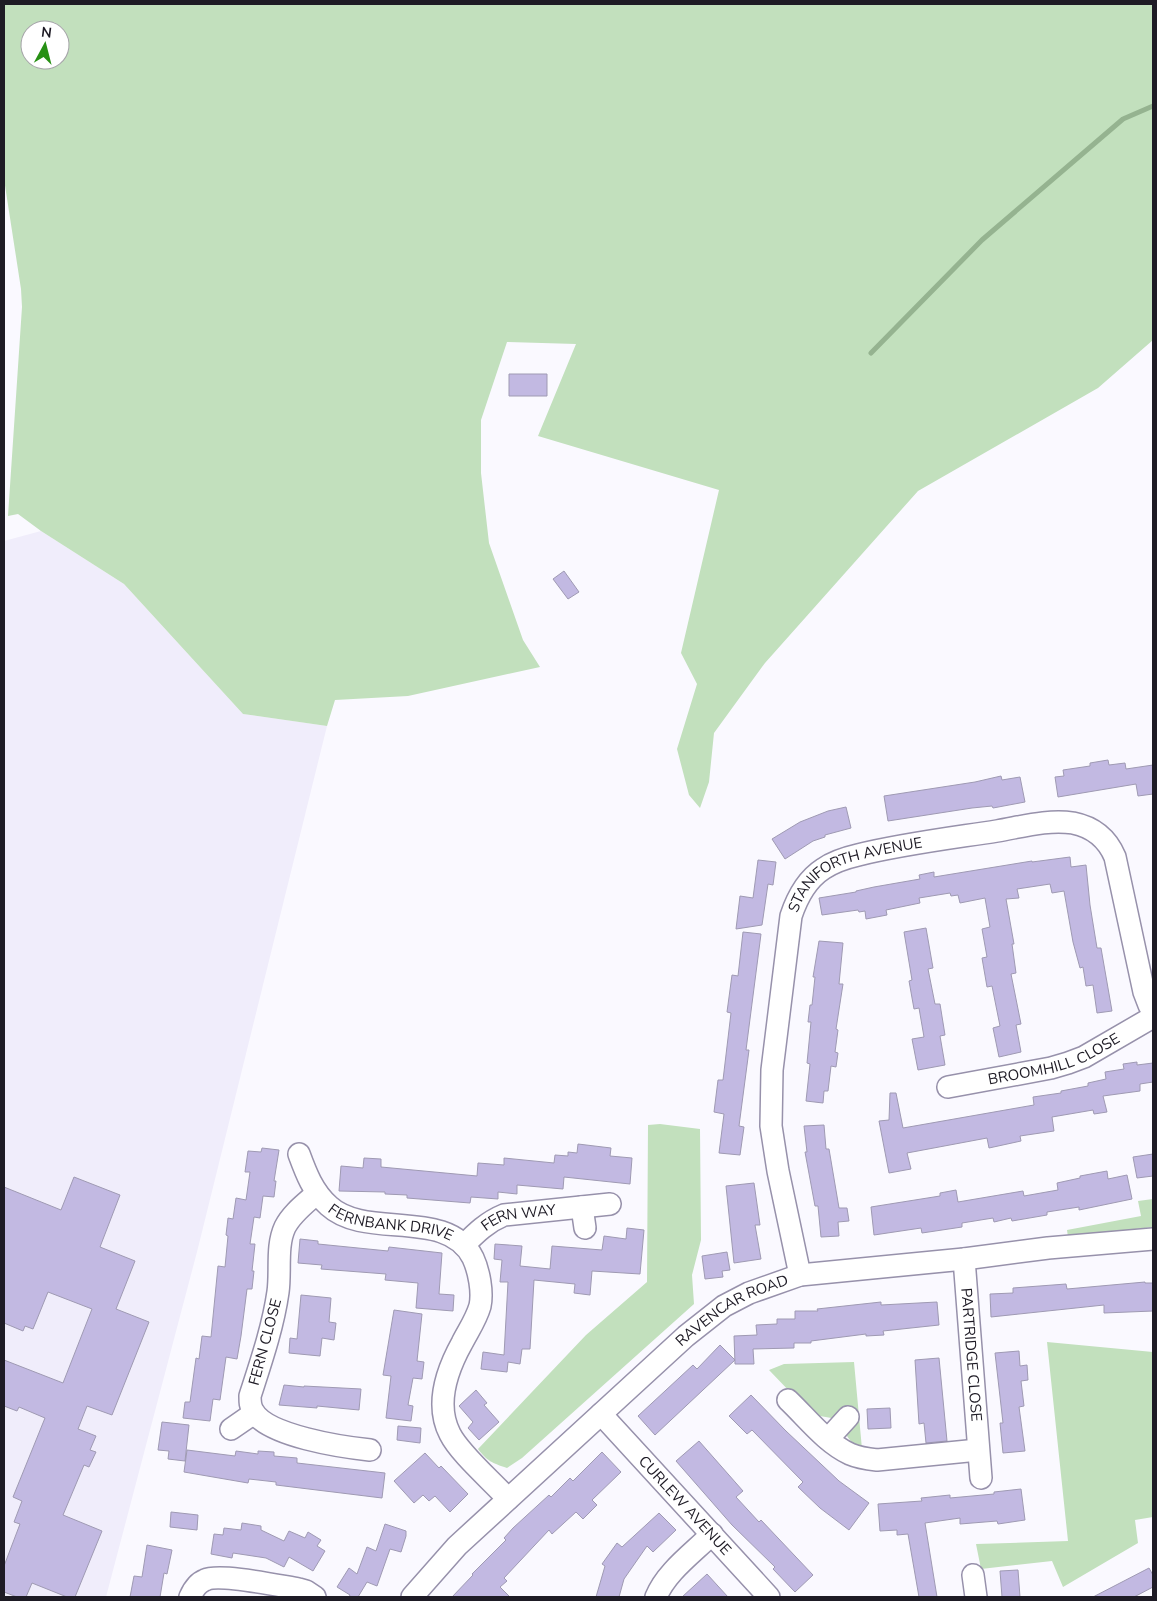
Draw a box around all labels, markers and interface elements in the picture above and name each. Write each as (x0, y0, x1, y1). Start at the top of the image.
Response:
north arrow (20, 20, 70, 70)
text: N (40, 23, 53, 43)
street label: STANIFORTH AVENUE (783, 832, 924, 915)
street label: BROOMHILL CLOSE (986, 1028, 1123, 1089)
street label: FERNBANK DRIVE (324, 1199, 457, 1246)
street label: FERN WAY (477, 1200, 558, 1236)
street label: RAVENCAR ROAD (671, 1270, 791, 1351)
street label: PARTRIDGE CLOSE (956, 1287, 987, 1422)
street label: FERN CLOSE (244, 1296, 286, 1388)
street label: CURLEW AVENUE (634, 1451, 736, 1559)

